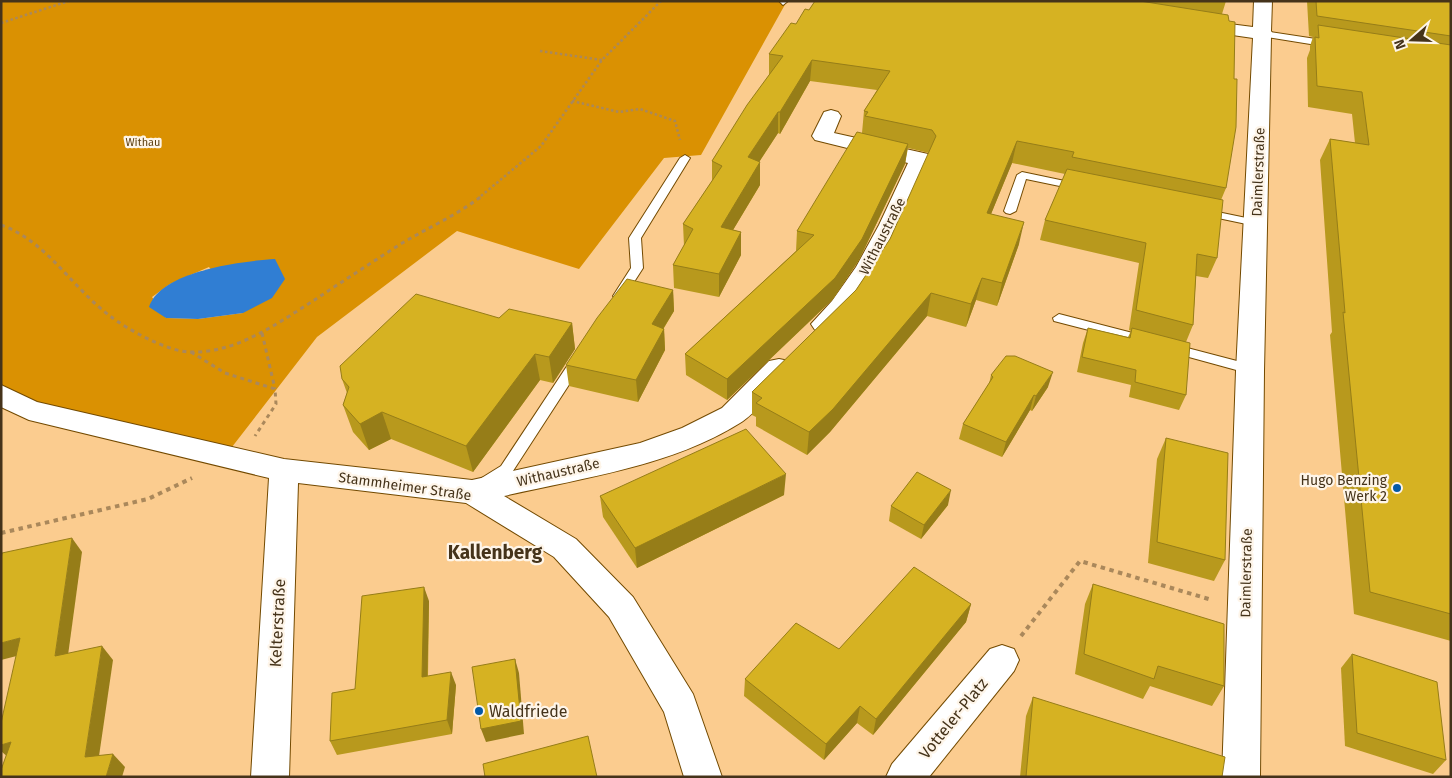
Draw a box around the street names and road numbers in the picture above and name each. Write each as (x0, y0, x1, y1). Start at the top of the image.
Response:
street label: Daimlerstraße (1248, 127, 1269, 217)
street label: Withaustraße (856, 195, 909, 278)
street label: Withaustraße (515, 455, 601, 490)
street label: Stammheimer Straße (337, 469, 472, 504)
street label: Daimlerstraße (1237, 528, 1256, 618)
street label: Kelterstraße (266, 578, 289, 668)
street label: Votteler-Platz (915, 674, 992, 763)

